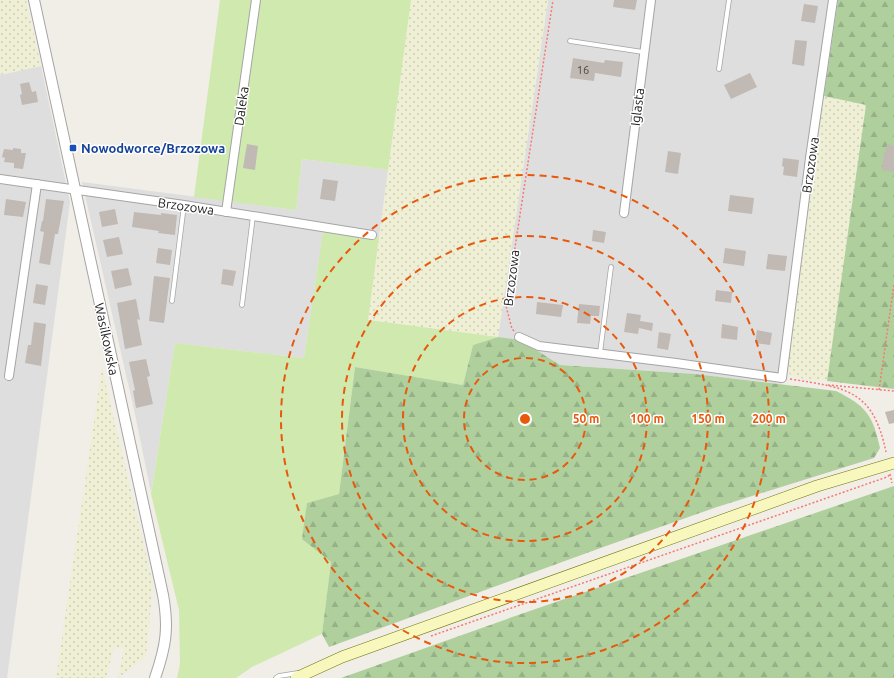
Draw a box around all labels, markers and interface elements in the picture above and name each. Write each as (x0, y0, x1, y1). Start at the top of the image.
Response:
house number: 16 (577, 64, 589, 76)
street label: Daleka (231, 85, 251, 127)
street label: Iglasta (628, 87, 646, 127)
street label: Brzozowa (799, 136, 821, 194)
place label: Nowodworce/Brzozowa (81, 141, 225, 155)
marker: Nowodworce/Brzozowa (68, 143, 78, 153)
street label: Brzozowa (157, 195, 215, 217)
street label: Brzozowa (501, 249, 521, 307)
street label: Wasilkowska (93, 302, 121, 376)
centre of rings (518, 412, 532, 426)
text: 50 m (573, 412, 599, 425)
text: 100 m (630, 412, 664, 425)
text: 150 m (691, 412, 725, 425)
text: 200 m (752, 412, 786, 425)

